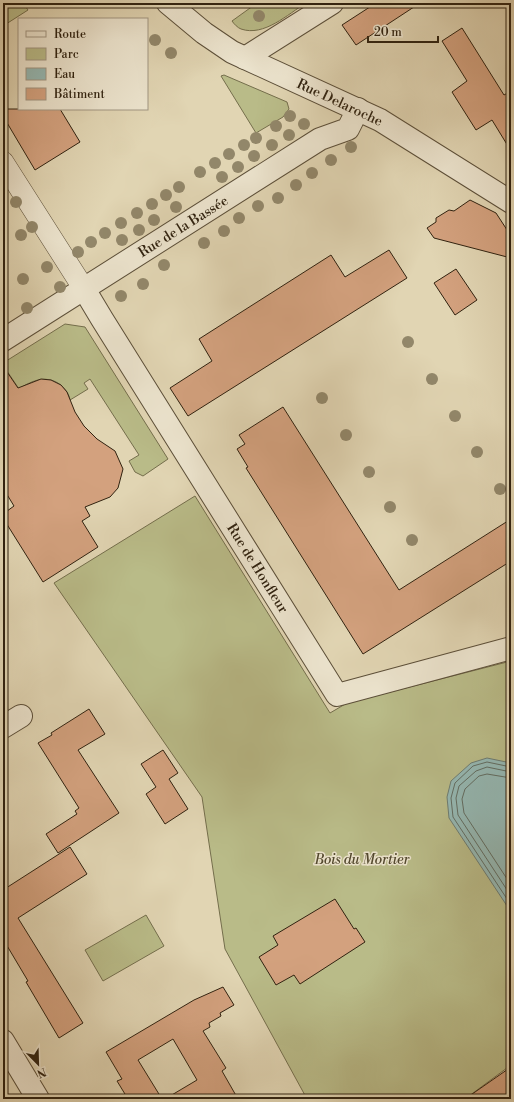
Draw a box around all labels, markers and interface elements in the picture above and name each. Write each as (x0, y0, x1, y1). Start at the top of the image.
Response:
legend (18, 18, 148, 110)
scale bar (368, 18, 438, 44)
text: 20 m (374, 25, 402, 40)
text: Route (54, 27, 86, 42)
text: Parc (54, 47, 79, 62)
text: Eau (54, 67, 75, 82)
street label: Rue Delaroche (294, 75, 385, 131)
text: Bâtiment (53, 87, 105, 102)
street label: Rue de la Bassée (135, 192, 232, 262)
street label: Rue de Honfleur (222, 520, 292, 617)
park label: Bois du Mortier (313, 851, 411, 869)
north arrow (18, 1044, 58, 1084)
text: N (35, 1064, 48, 1081)

